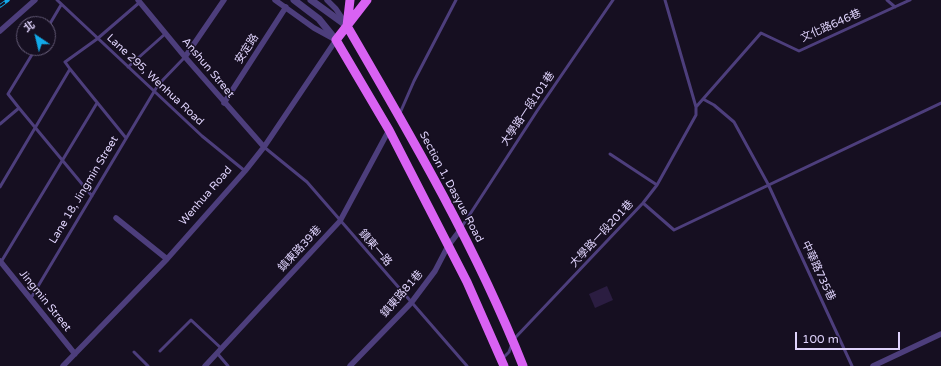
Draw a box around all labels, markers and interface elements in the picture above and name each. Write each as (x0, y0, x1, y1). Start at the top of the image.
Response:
street label: 文化路646巷 (799, 7, 863, 45)
north arrow (16, 16, 56, 56)
text: 北 (21, 18, 38, 35)
street label: Lane 295, Wenhua Road (104, 31, 206, 129)
street label: 安定路 (232, 32, 262, 66)
street label: Anshun Street (179, 35, 237, 101)
street label: 大學路一段101巷 (498, 69, 558, 149)
street label: Section 1, Dasyue Road (416, 129, 486, 245)
street label: Lane 18, Jingmin Street (47, 134, 121, 246)
street label: Wenhua Road (177, 164, 235, 228)
street label: 大學路一段201巷 (568, 198, 636, 270)
street label: 鎮東路39巷 (275, 223, 325, 275)
street label: 鎮東一路 (356, 227, 394, 269)
street label: 中華路735巷 (798, 239, 838, 303)
street label: Jingmin Street (16, 268, 74, 334)
street label: 鎮東路81巷 (378, 268, 426, 320)
scale bar (797, 324, 902, 350)
text: 100 m (802, 332, 839, 346)

